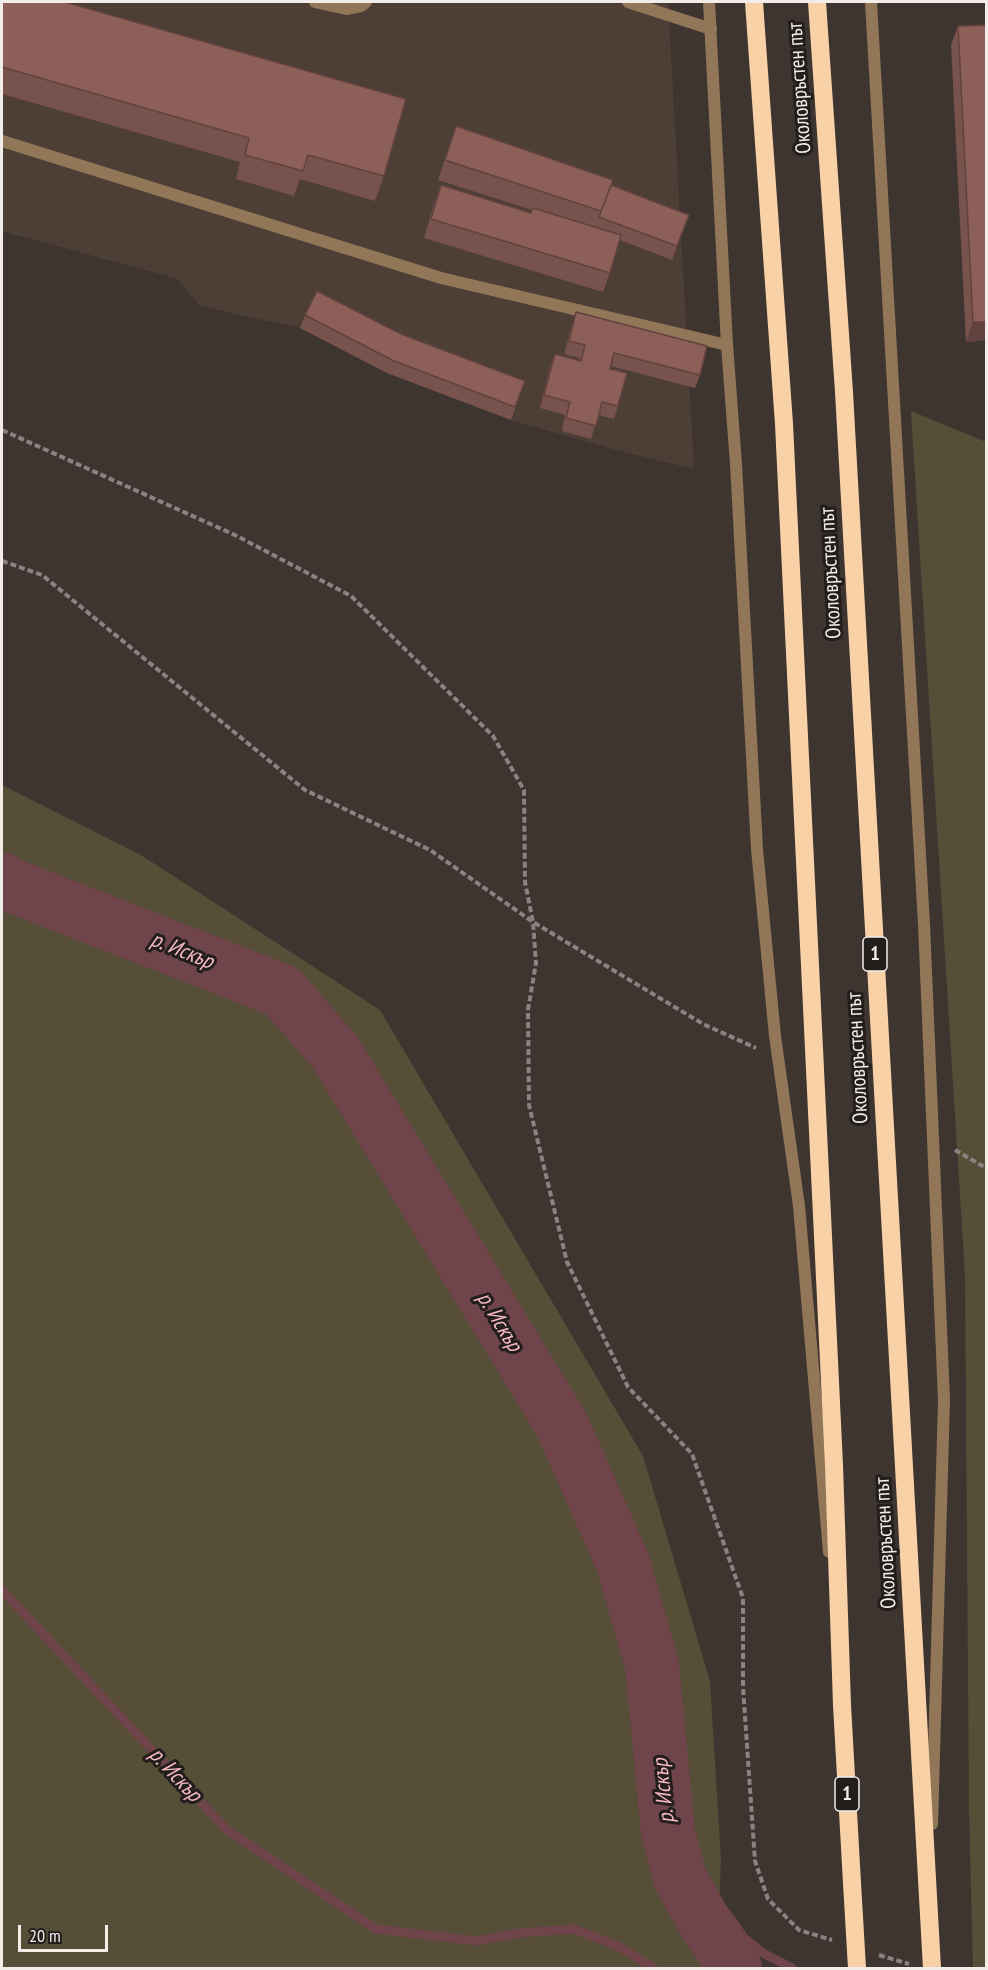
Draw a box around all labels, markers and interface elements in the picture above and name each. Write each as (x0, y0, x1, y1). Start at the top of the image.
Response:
street label: Околовръстен път (783, 21, 817, 155)
street label: Околовръстен път (815, 507, 847, 639)
water label: р. Искър (147, 927, 217, 975)
road number: 1 (863, 937, 887, 971)
street label: Околовръстен път (842, 992, 874, 1124)
water label: р. Искър (471, 1287, 527, 1357)
street label: Околовръстен път (870, 1477, 902, 1609)
water label: р. Искър (143, 1742, 207, 1808)
water label: р. Искър (647, 1757, 681, 1825)
road number: 1 (835, 1777, 859, 1811)
scale bar (21, 1913, 111, 1951)
text: 20 m (29, 1924, 61, 1947)

